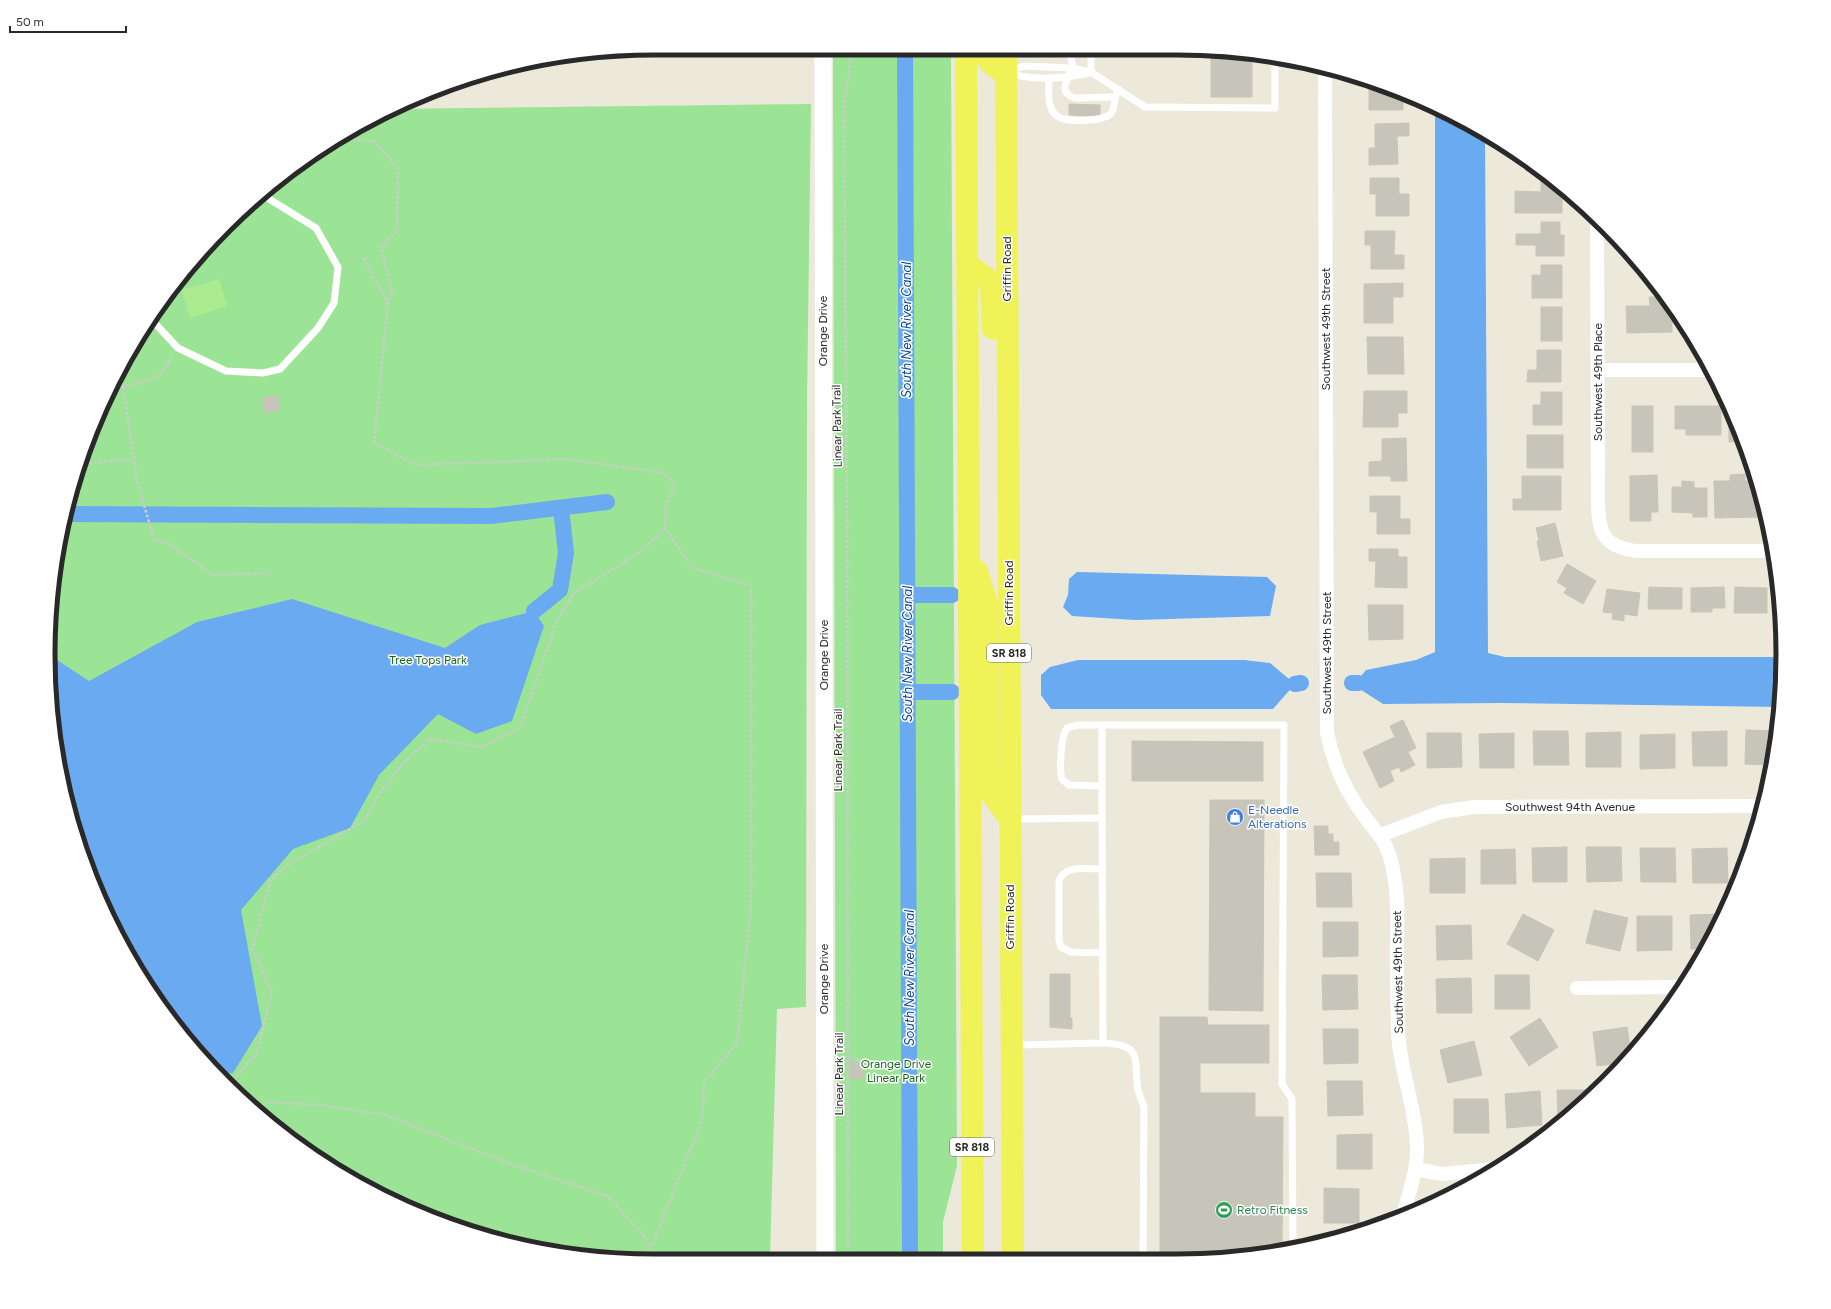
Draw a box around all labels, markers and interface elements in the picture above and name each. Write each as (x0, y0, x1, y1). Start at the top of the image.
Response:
scale bar (10, 8, 126, 34)
text: 50 m (16, 15, 44, 29)
street label: Griffin Road (1000, 237, 1014, 301)
water label: South New River Canal (899, 262, 914, 398)
street label: Southwest 49th Street (1319, 267, 1333, 391)
street label: Orange Drive (816, 295, 830, 366)
street label: Southwest 49th Place (1591, 322, 1605, 441)
street label: Linear Park Trail (829, 384, 845, 468)
street label: Griffin Road (1002, 561, 1016, 625)
water label: South New River Canal (900, 586, 915, 722)
street label: Southwest 49th Street (1320, 591, 1334, 715)
street label: Orange Drive (817, 619, 831, 690)
road number: SR 818 (987, 644, 1031, 662)
park label: Tree Tops Park (389, 653, 467, 667)
street label: Linear Park Trail (831, 709, 845, 791)
street label: Southwest 94th Avenue (1505, 800, 1635, 814)
place label: E-Needle Alterations (1248, 803, 1307, 831)
shop icon: E-Needle Alterations (1225, 807, 1245, 827)
street label: Griffin Road (1003, 885, 1017, 949)
water label: South New River Canal (902, 910, 917, 1046)
street label: Southwest 49th Street (1390, 910, 1406, 1034)
street label: Orange Drive (817, 943, 831, 1014)
street label: Linear Park Trail (832, 1033, 846, 1115)
park label: Orange Drive Linear Park (861, 1057, 932, 1085)
road number: SR 818 (950, 1138, 994, 1156)
sports icon: Retro Fitness (1214, 1200, 1234, 1220)
place label: Retro Fitness (1237, 1203, 1308, 1217)

